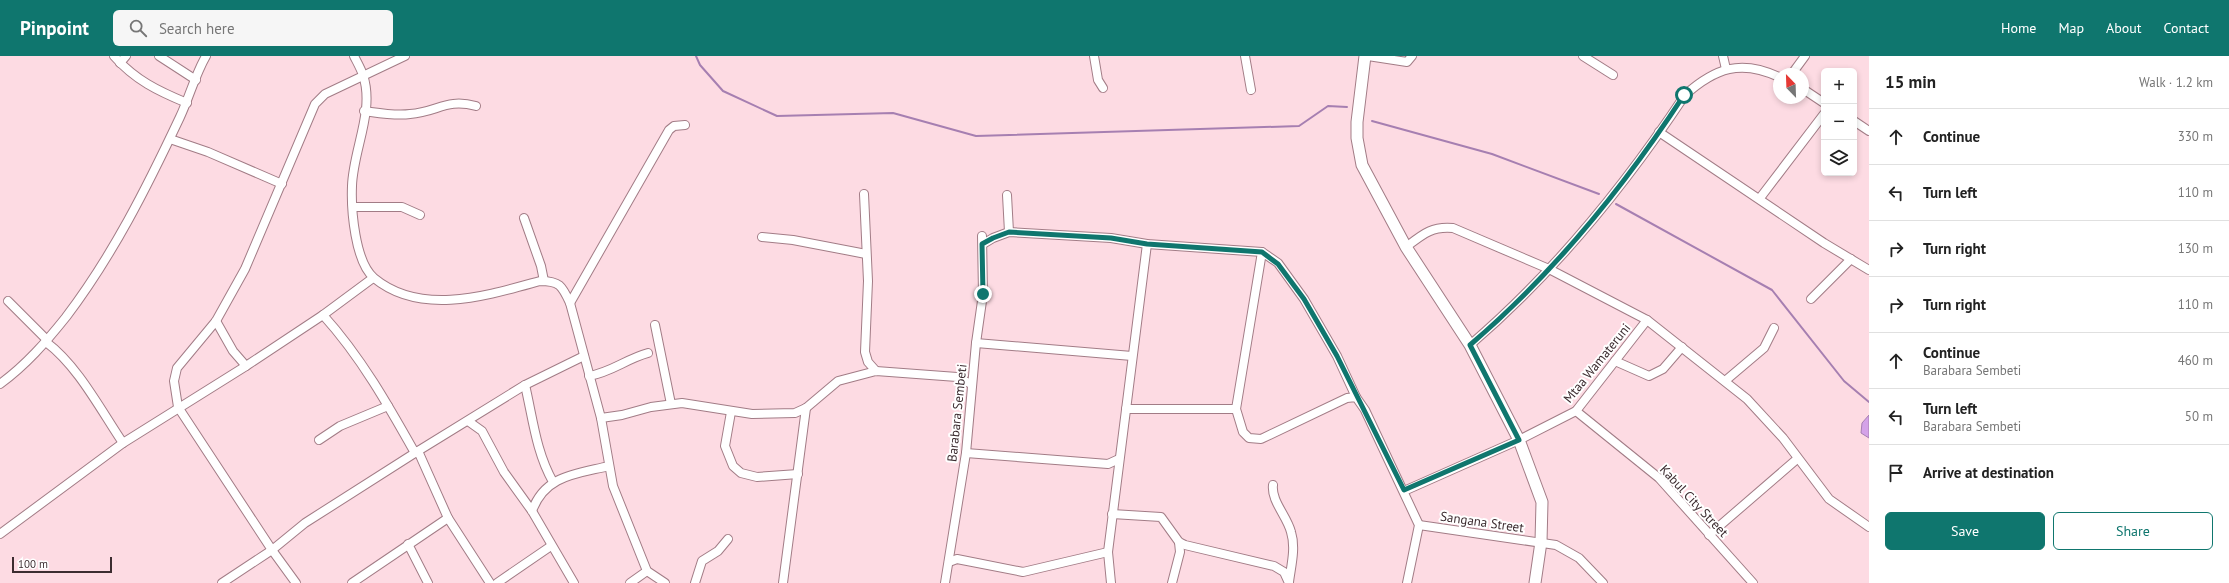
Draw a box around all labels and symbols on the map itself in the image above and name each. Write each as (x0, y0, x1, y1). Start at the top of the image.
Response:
north arrow (1773, 68, 1809, 104)
route start (1675, 86, 1693, 104)
route end (974, 285, 992, 303)
street label: Mtaa Wamateruni (1560, 320, 1634, 406)
street label: Barabara Sembeti (943, 363, 971, 463)
street label: Kabul City Street (1656, 461, 1732, 541)
street label: Sangana Street (1439, 508, 1525, 536)
scale bar (12, 555, 112, 574)

